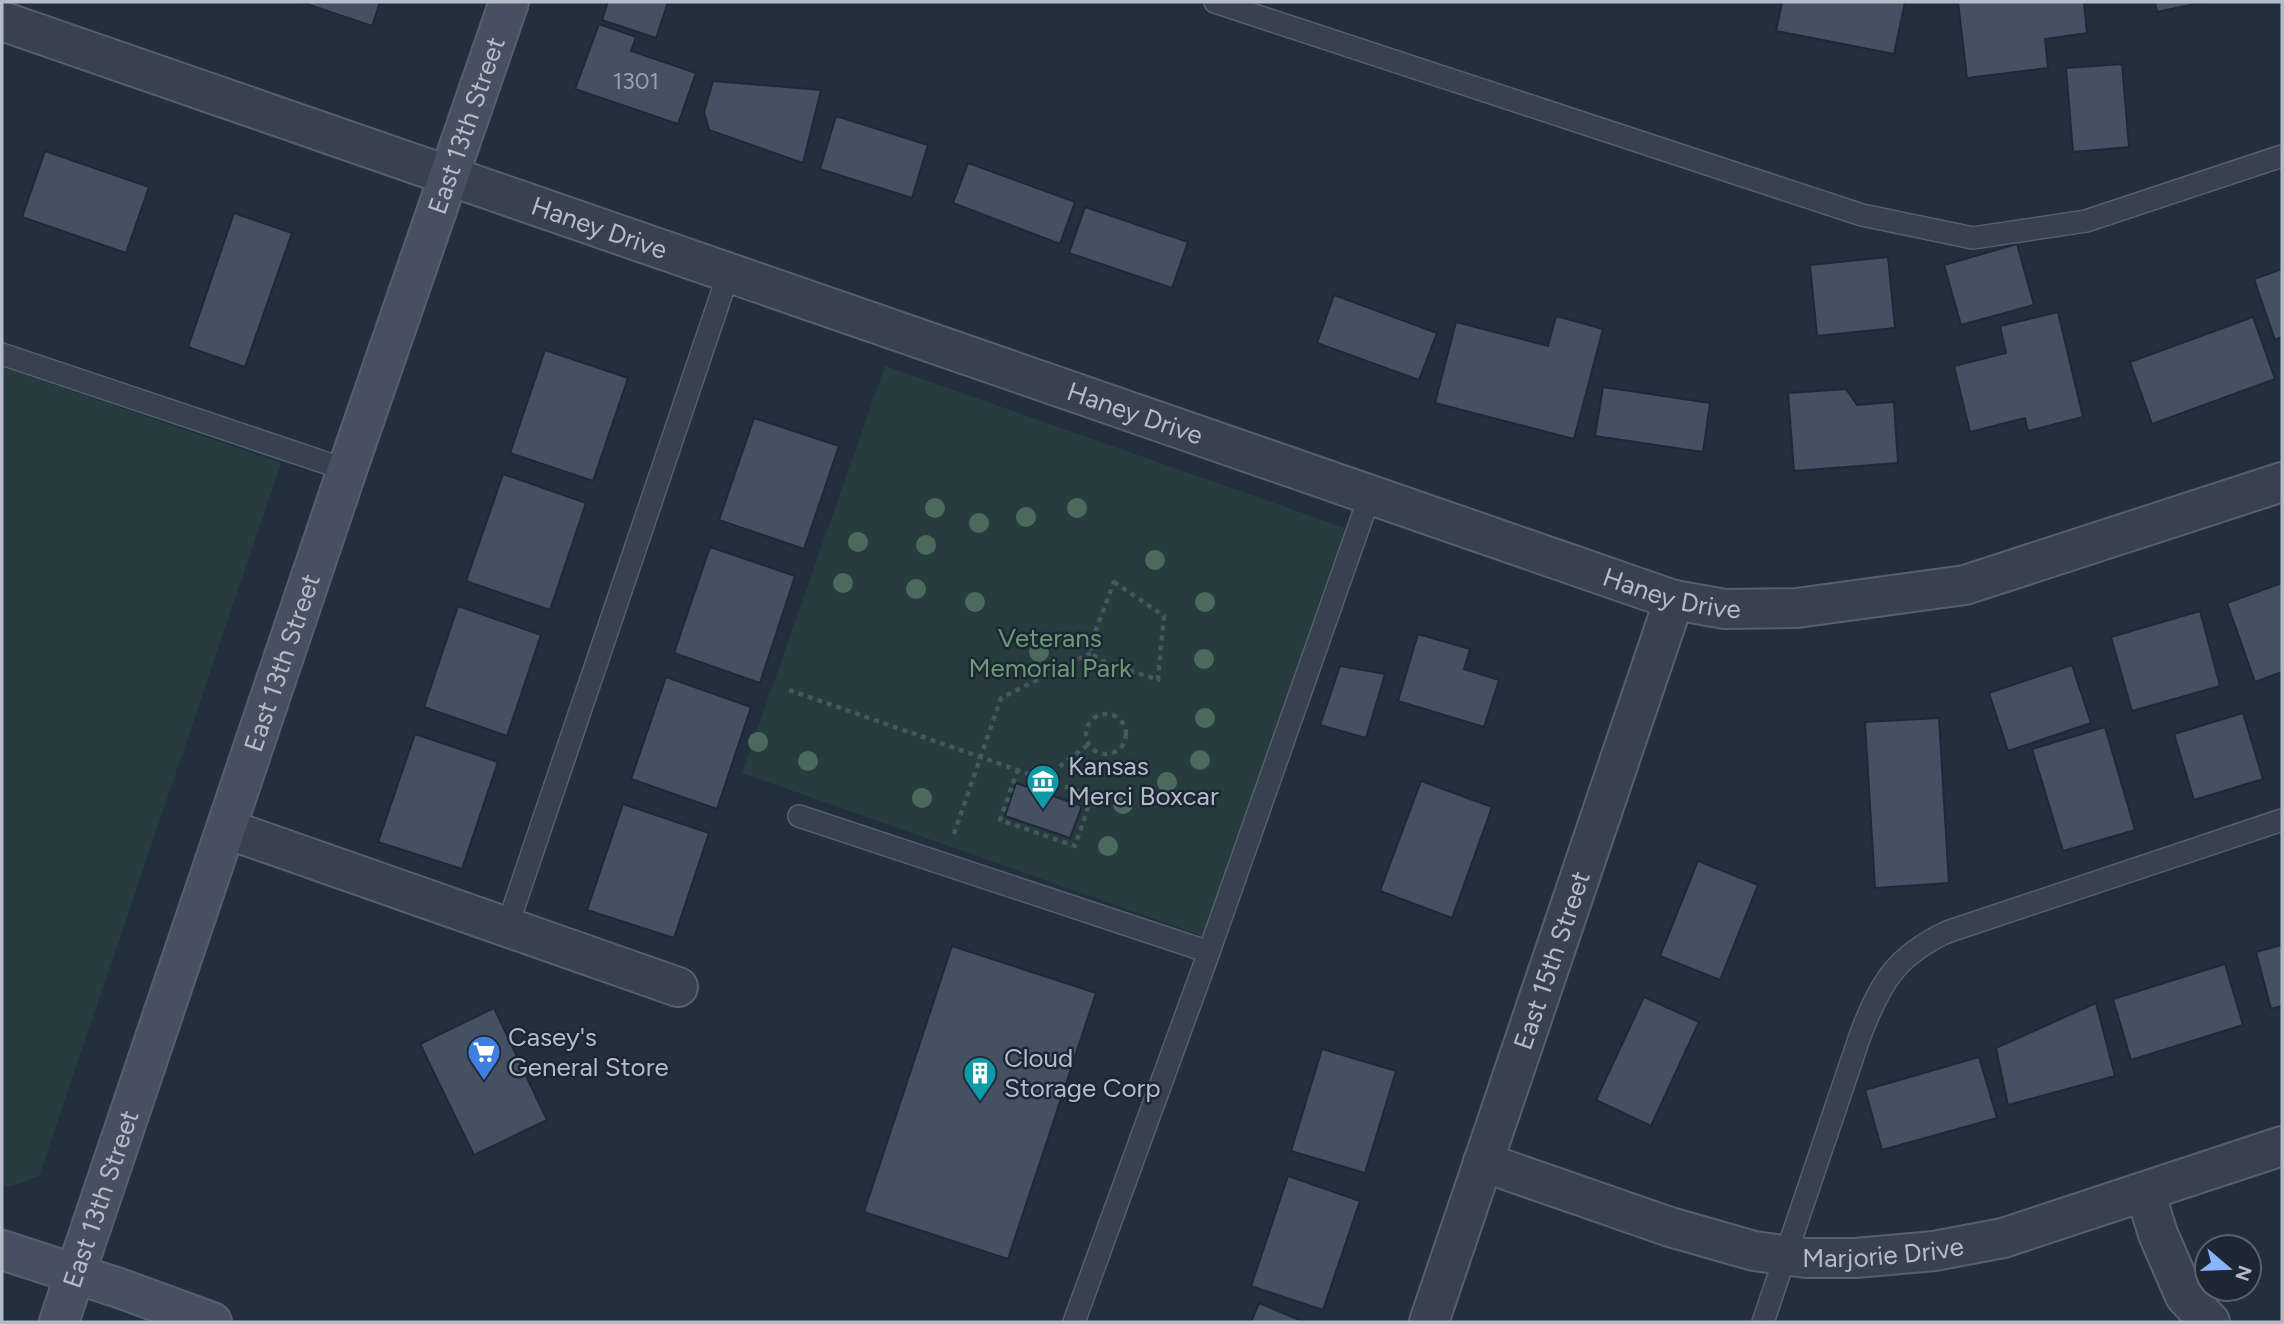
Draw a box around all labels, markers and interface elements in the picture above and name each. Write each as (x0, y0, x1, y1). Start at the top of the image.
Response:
street label: East 13th Street (421, 32, 512, 218)
house number: 1301 (613, 67, 659, 95)
street label: Haney Drive (527, 190, 671, 266)
street label: Haney Drive (1063, 375, 1207, 452)
street label: Haney Drive (1599, 561, 1741, 625)
street label: East 13th Street (237, 569, 327, 756)
park label: Veterans Memorial Park (968, 622, 1132, 684)
place label: Kansas Merci Boxcar (1068, 750, 1219, 812)
museum icon: Kansas Merci Boxcar (1024, 762, 1062, 811)
street label: East 15th Street (1507, 867, 1597, 1054)
place label: Casey's General Store (508, 1021, 669, 1083)
supermarket icon: Casey's General Store (465, 1033, 503, 1082)
place label: Cloud Storage Corp (1004, 1042, 1161, 1104)
building icon: Cloud Storage Corp (961, 1054, 999, 1103)
street label: East 13th Street (56, 1106, 146, 1292)
street label: Marjorie Drive (1802, 1230, 1966, 1274)
north arrow (2193, 1233, 2263, 1303)
text: N (2230, 1263, 2257, 1284)

